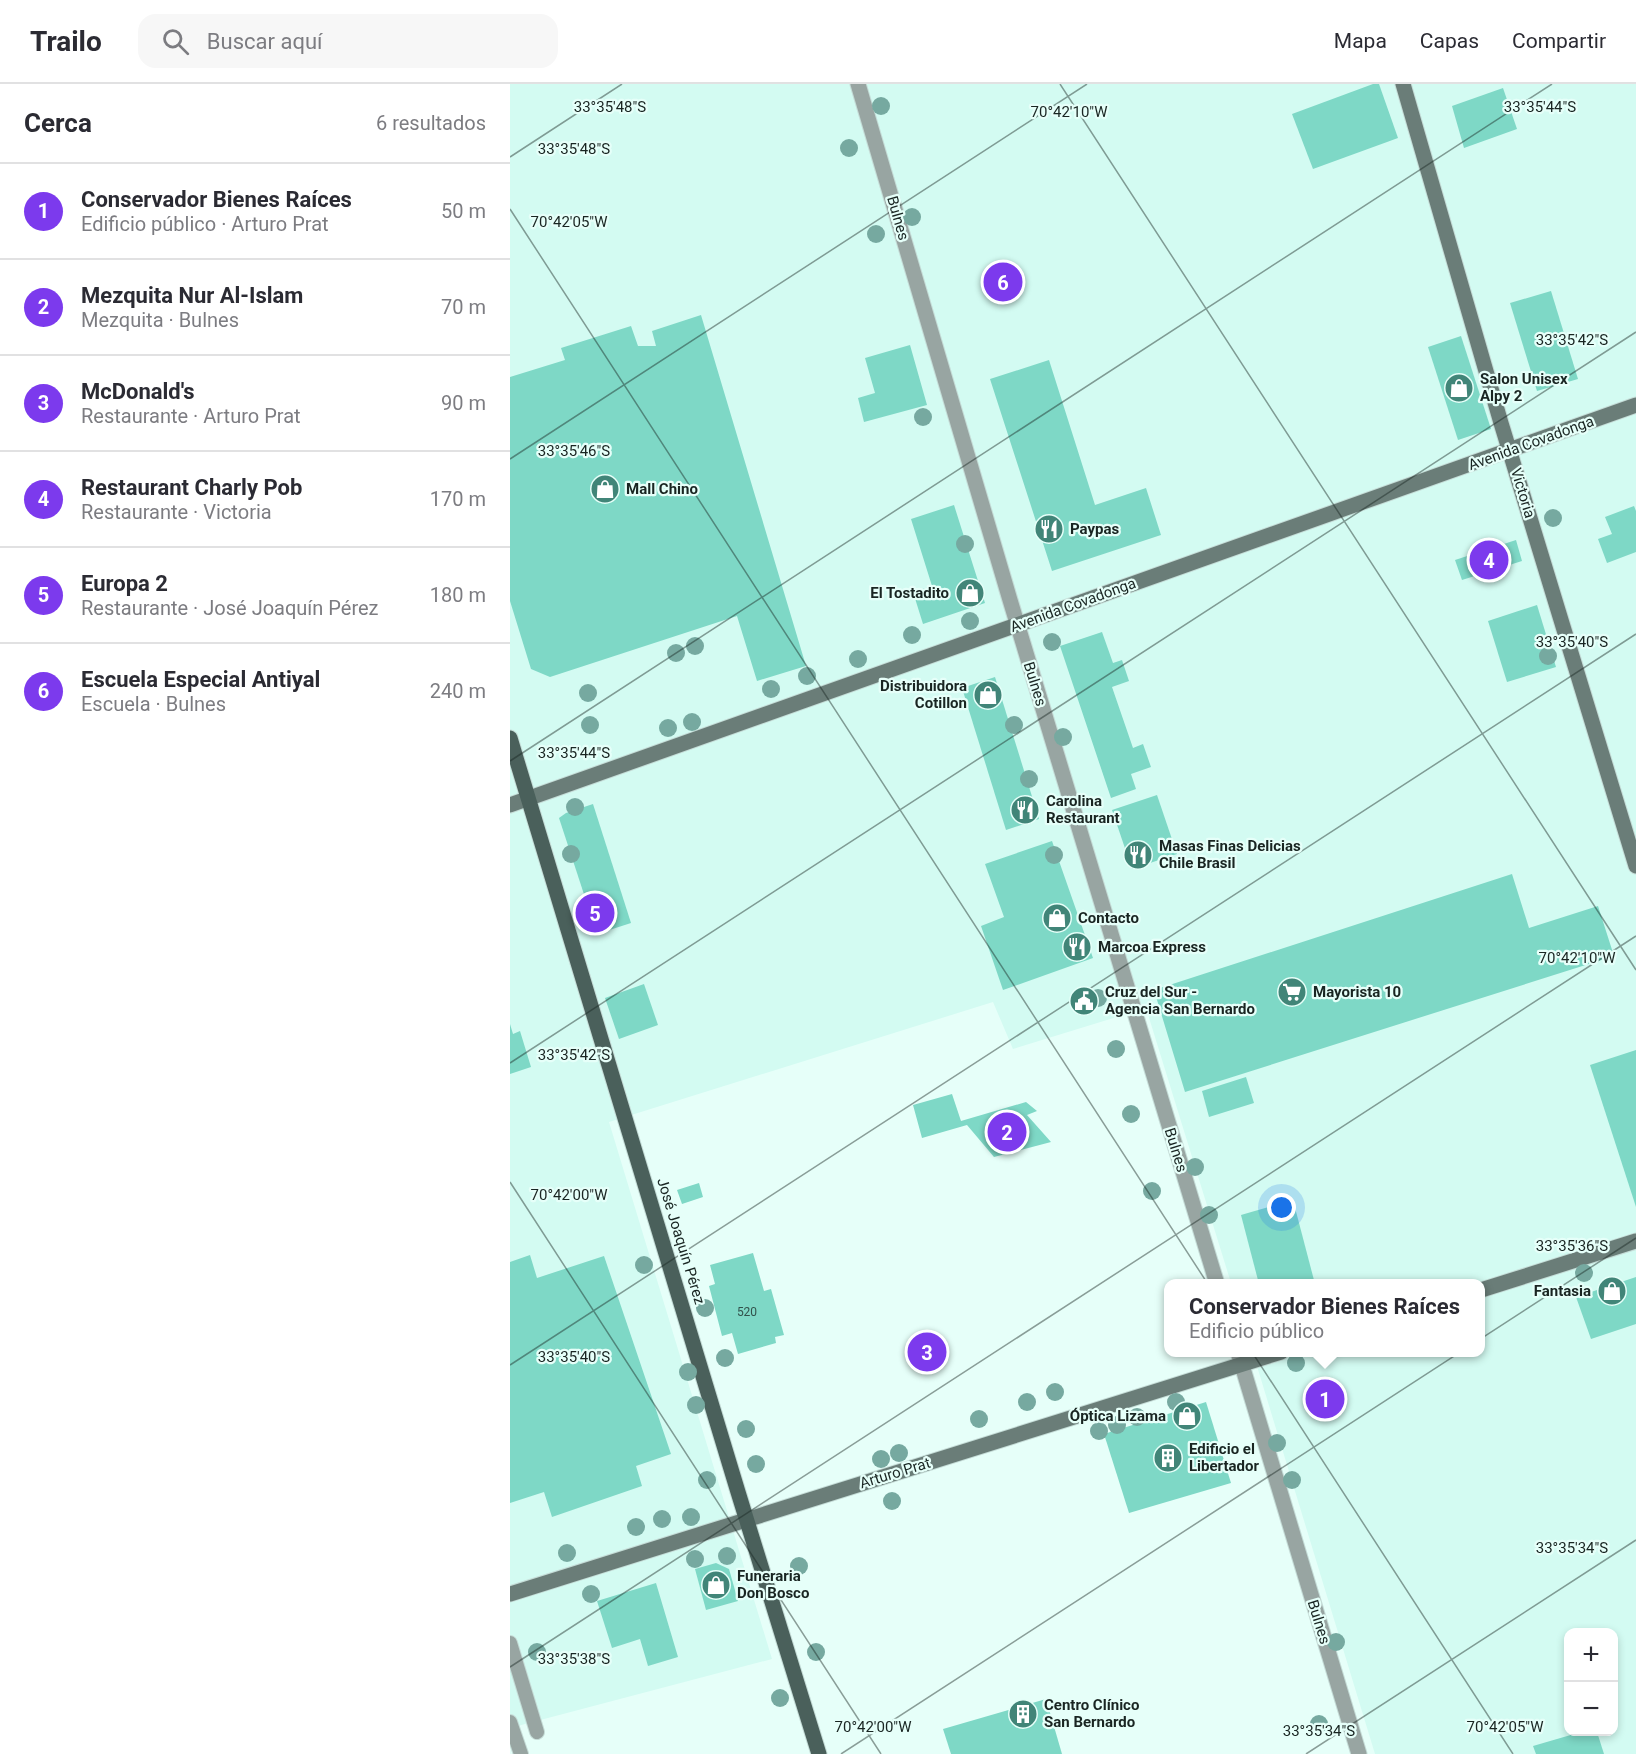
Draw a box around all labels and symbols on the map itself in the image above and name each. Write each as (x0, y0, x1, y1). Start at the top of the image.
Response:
text: 33°35'48"S (574, 98, 646, 116)
text: 33°35'44"S (1504, 98, 1576, 116)
text: 70°42'10"W (1031, 103, 1107, 121)
text: 33°35'48"S (538, 140, 610, 158)
street label: Bulnes (883, 194, 913, 242)
text: 70°42'05"W (531, 213, 607, 231)
pin: 6 (984, 260, 1022, 304)
text: 33°35'42"S (1536, 331, 1608, 349)
place label: Salon Unisex Alpy 2 (1480, 370, 1568, 405)
shop icon: Salon Unisex Alpy 2 (1443, 372, 1475, 404)
street label: Avenida Covadonga (1466, 412, 1596, 474)
text: 33°35'46"S (538, 442, 610, 460)
street label: Victoria (1507, 466, 1539, 520)
shop icon: Mall Chino (589, 473, 621, 505)
place label: Mall Chino (626, 480, 698, 498)
restaurant icon: Paypas (1033, 513, 1065, 545)
place label: Paypas (1070, 520, 1120, 538)
pin: 4 (1470, 538, 1508, 582)
street label: Avenida Covadonga (1008, 574, 1138, 636)
shop icon: El Tostadito (954, 577, 986, 609)
place label: El Tostadito (870, 584, 949, 602)
text: 33°35'40"S (1536, 633, 1608, 651)
street label: Bulnes (1020, 660, 1050, 708)
place label: Distribuidora Cotillon (880, 677, 967, 712)
shop icon: Distribuidora Cotillon (972, 679, 1004, 711)
text: 33°35'44"S (538, 744, 610, 762)
place label: Carolina Restaurant (1046, 792, 1120, 827)
restaurant icon: Carolina Restaurant (1009, 794, 1041, 826)
place label: Masas Finas Delicias Chile Brasil (1159, 837, 1301, 872)
restaurant icon: Masas Finas Delicias Chile Brasil (1122, 839, 1154, 871)
pin: 5 (576, 890, 614, 936)
shop icon: Contacto (1041, 902, 1073, 934)
place label: Contacto (1078, 909, 1139, 927)
restaurant icon: Marcoa Express (1061, 931, 1093, 963)
place label: Marcoa Express (1098, 938, 1206, 956)
text: 70°42'10"W (1539, 949, 1615, 967)
supermarket icon: Mayorista 10 (1276, 976, 1308, 1008)
place label: Cruz del Sur - Agencia San Bernardo (1105, 983, 1255, 1018)
place label: Mayorista 10 (1313, 983, 1401, 1001)
public building icon: Cruz del Sur - Agencia San Bernardo (1068, 985, 1100, 1017)
text: 33°35'42"S (538, 1046, 610, 1064)
pin: 2 (988, 1110, 1026, 1154)
street label: Bulnes (1161, 1126, 1191, 1174)
street label: José Joaquín Pérez (653, 1176, 709, 1306)
text: 70°42'00"W (531, 1186, 607, 1204)
your location (1267, 1193, 1296, 1222)
text: 33°35'36"S (1536, 1237, 1608, 1255)
shop icon: Fantasia (1596, 1275, 1628, 1307)
place label: Fantasia (1534, 1282, 1591, 1300)
house number: 520 (737, 1305, 757, 1319)
pin: 3 (908, 1330, 946, 1374)
text: 33°35'40"S (538, 1348, 610, 1366)
pin: 1 (1306, 1376, 1344, 1422)
shop icon: Óptica Lizama (1171, 1400, 1203, 1432)
place label: Óptica Lizama (1070, 1407, 1166, 1425)
place label: Edificio el Libertador (1189, 1440, 1259, 1475)
building icon: Edificio el Libertador (1152, 1442, 1184, 1474)
street label: Arturo Prat (857, 1454, 933, 1492)
text: 33°35'34"S (1536, 1539, 1608, 1557)
place label: Funeraria Don Bosco (737, 1567, 809, 1602)
shop icon: Funeraria Don Bosco (700, 1569, 732, 1601)
street label: Bulnes (1304, 1598, 1334, 1646)
text: 33°35'38"S (538, 1650, 610, 1668)
place label: Centro Clínico San Bernardo (1044, 1696, 1139, 1731)
building icon: Centro Clínico San Bernardo (1007, 1698, 1039, 1730)
text: 70°42'00"W (835, 1718, 911, 1736)
text: 70°42'05"W (1467, 1718, 1543, 1736)
text: 33°35'34"S (1283, 1722, 1355, 1740)

